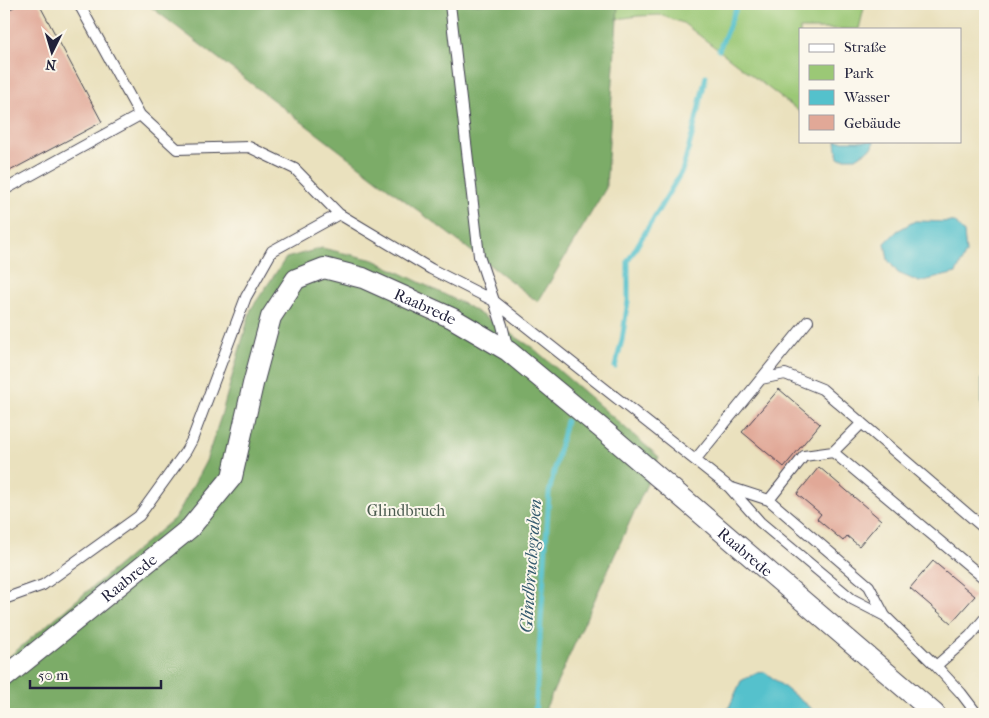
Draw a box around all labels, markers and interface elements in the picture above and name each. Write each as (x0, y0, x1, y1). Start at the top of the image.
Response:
north arrow (28, 28, 78, 78)
legend (799, 28, 962, 142)
text: Straße (844, 38, 887, 56)
text: N (45, 55, 57, 73)
text: Park (844, 64, 874, 82)
text: Wasser (843, 88, 890, 106)
text: Gebäude (844, 114, 901, 132)
street label: Raabrede (391, 284, 460, 328)
water label: Glindbruchgraben (516, 498, 546, 634)
park label: Glindbruch (367, 501, 445, 520)
street label: Raabrede (714, 523, 777, 580)
street label: Raabrede (97, 549, 160, 606)
scale bar (30, 658, 161, 690)
text: 50 m (38, 666, 69, 684)

